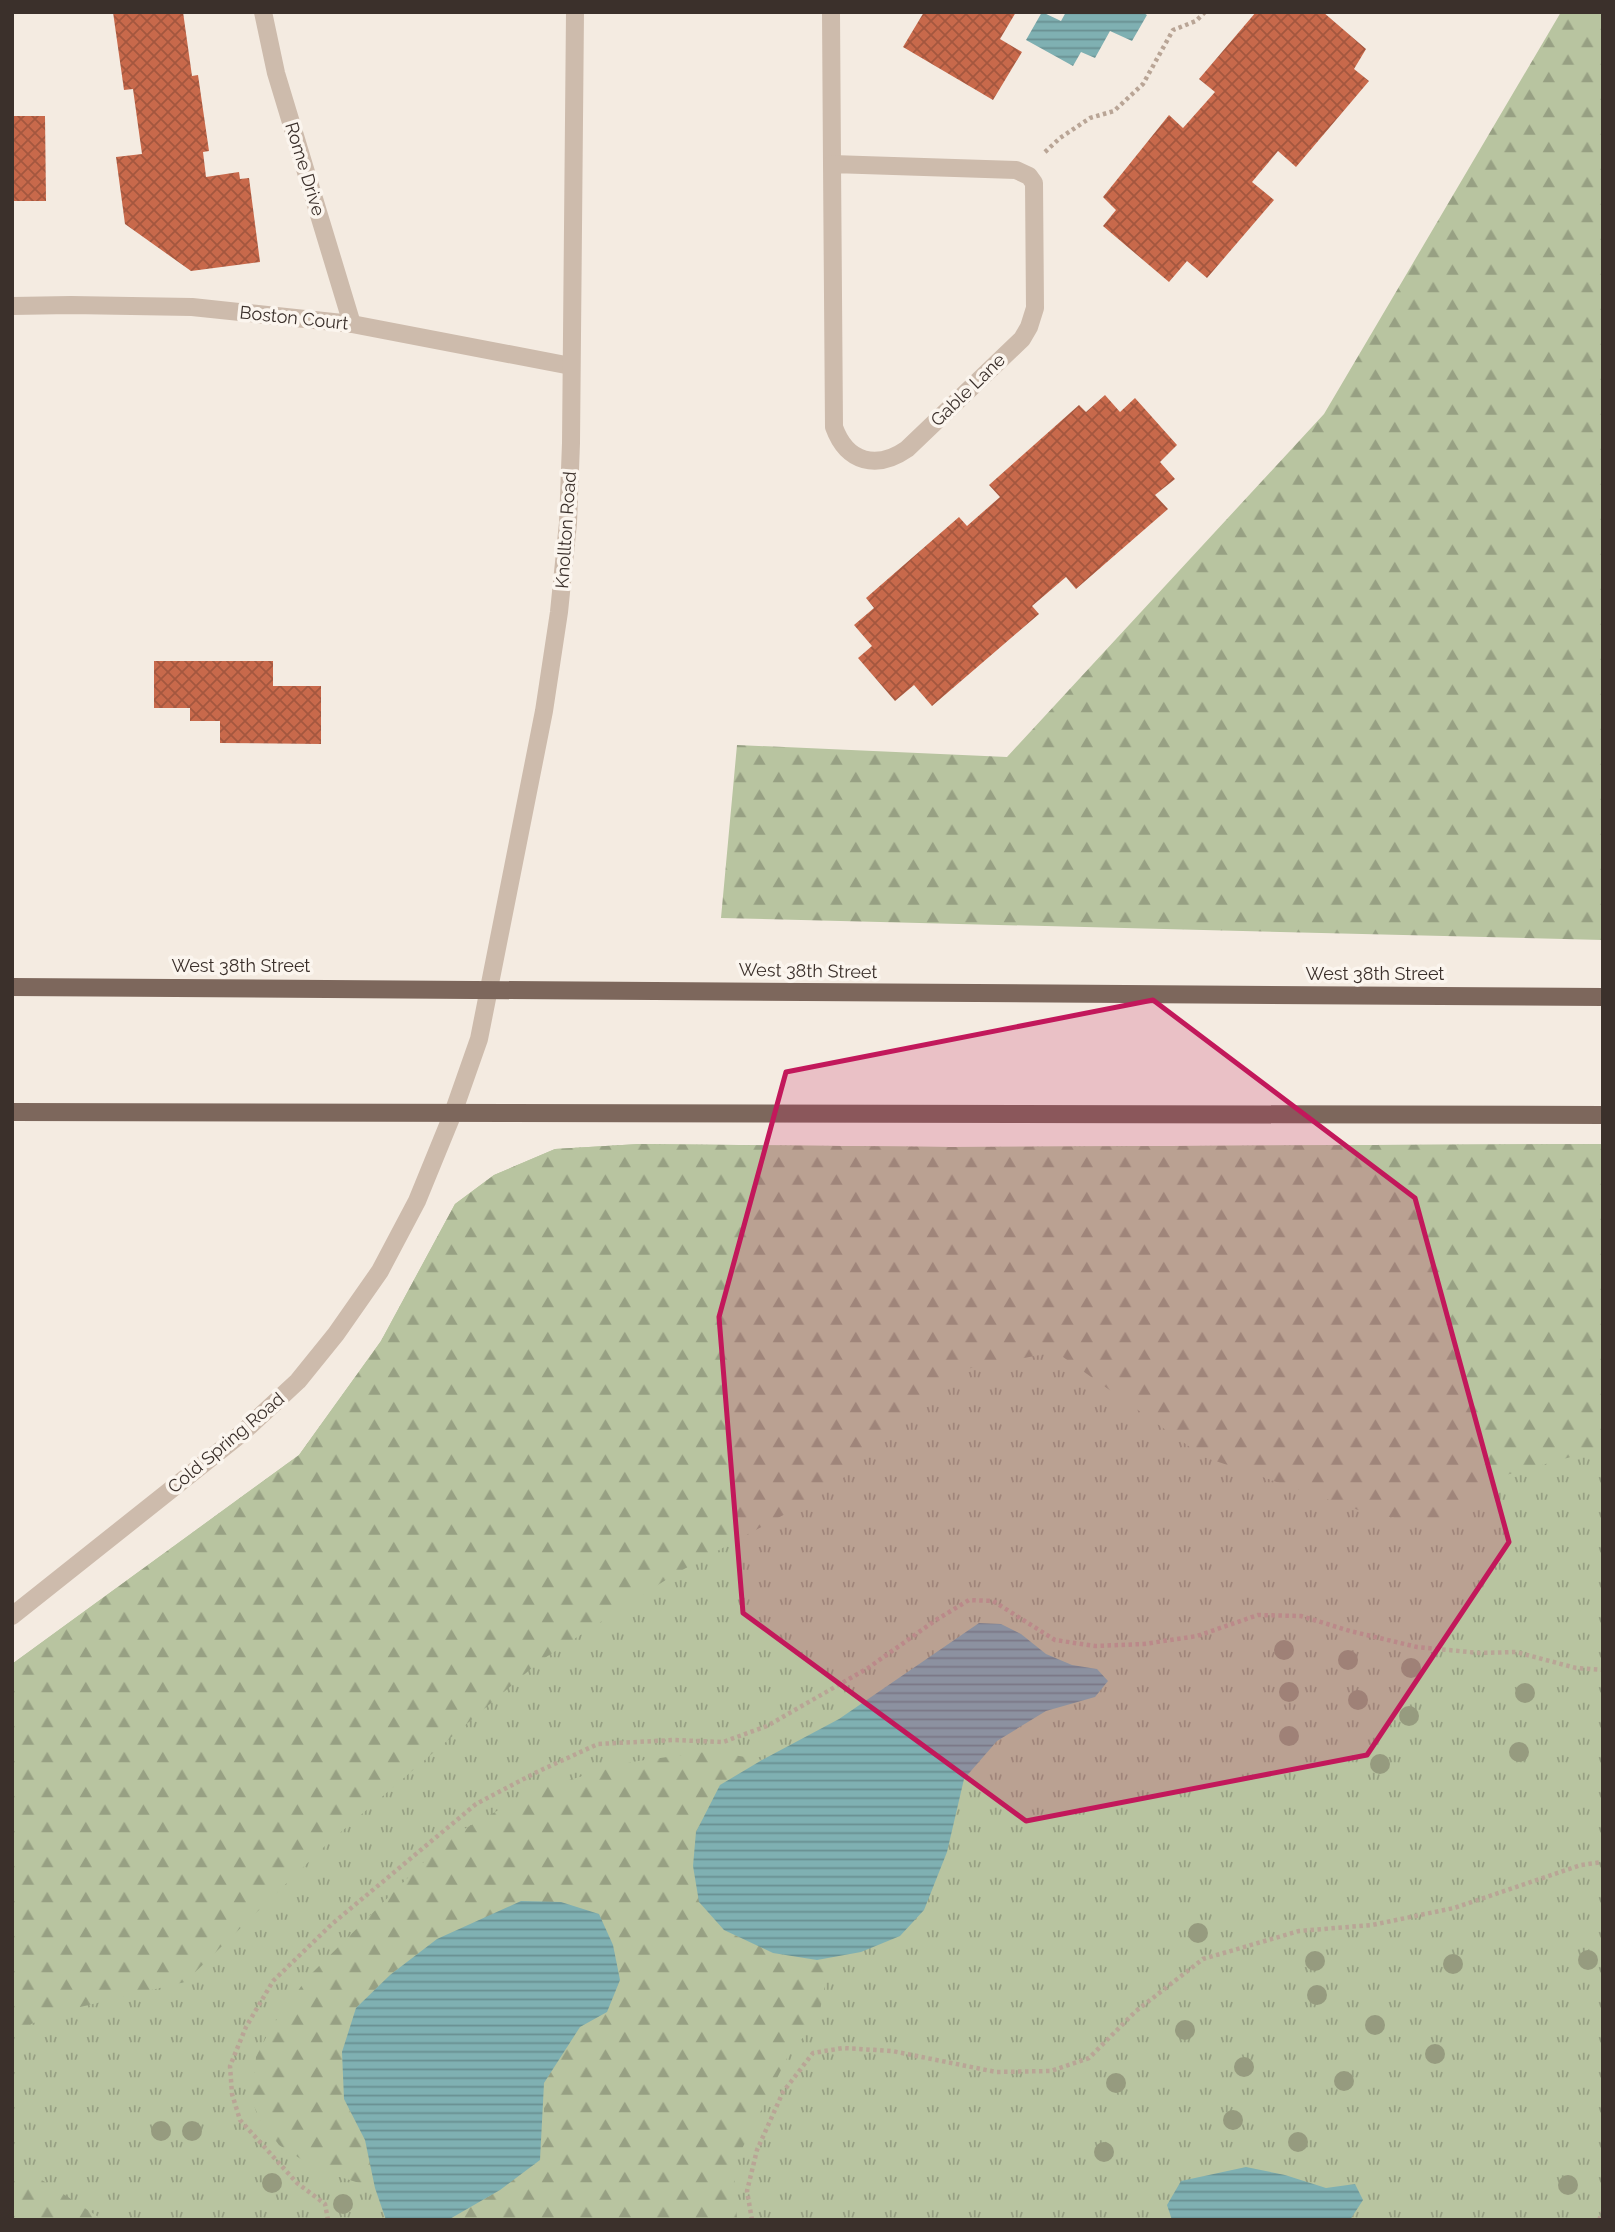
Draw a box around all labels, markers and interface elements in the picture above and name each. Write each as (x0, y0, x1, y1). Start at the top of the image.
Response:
street label: Rome Drive (281, 119, 330, 219)
street label: Boston Court (239, 301, 349, 334)
street label: Gable Lane (926, 349, 1010, 430)
street label: Knollton Road (551, 471, 580, 589)
street label: West 38th Street (172, 955, 310, 976)
street label: West 38th Street (738, 959, 878, 982)
street label: West 38th Street (1306, 963, 1444, 984)
street label: Cold Spring Road (163, 1388, 288, 1497)

